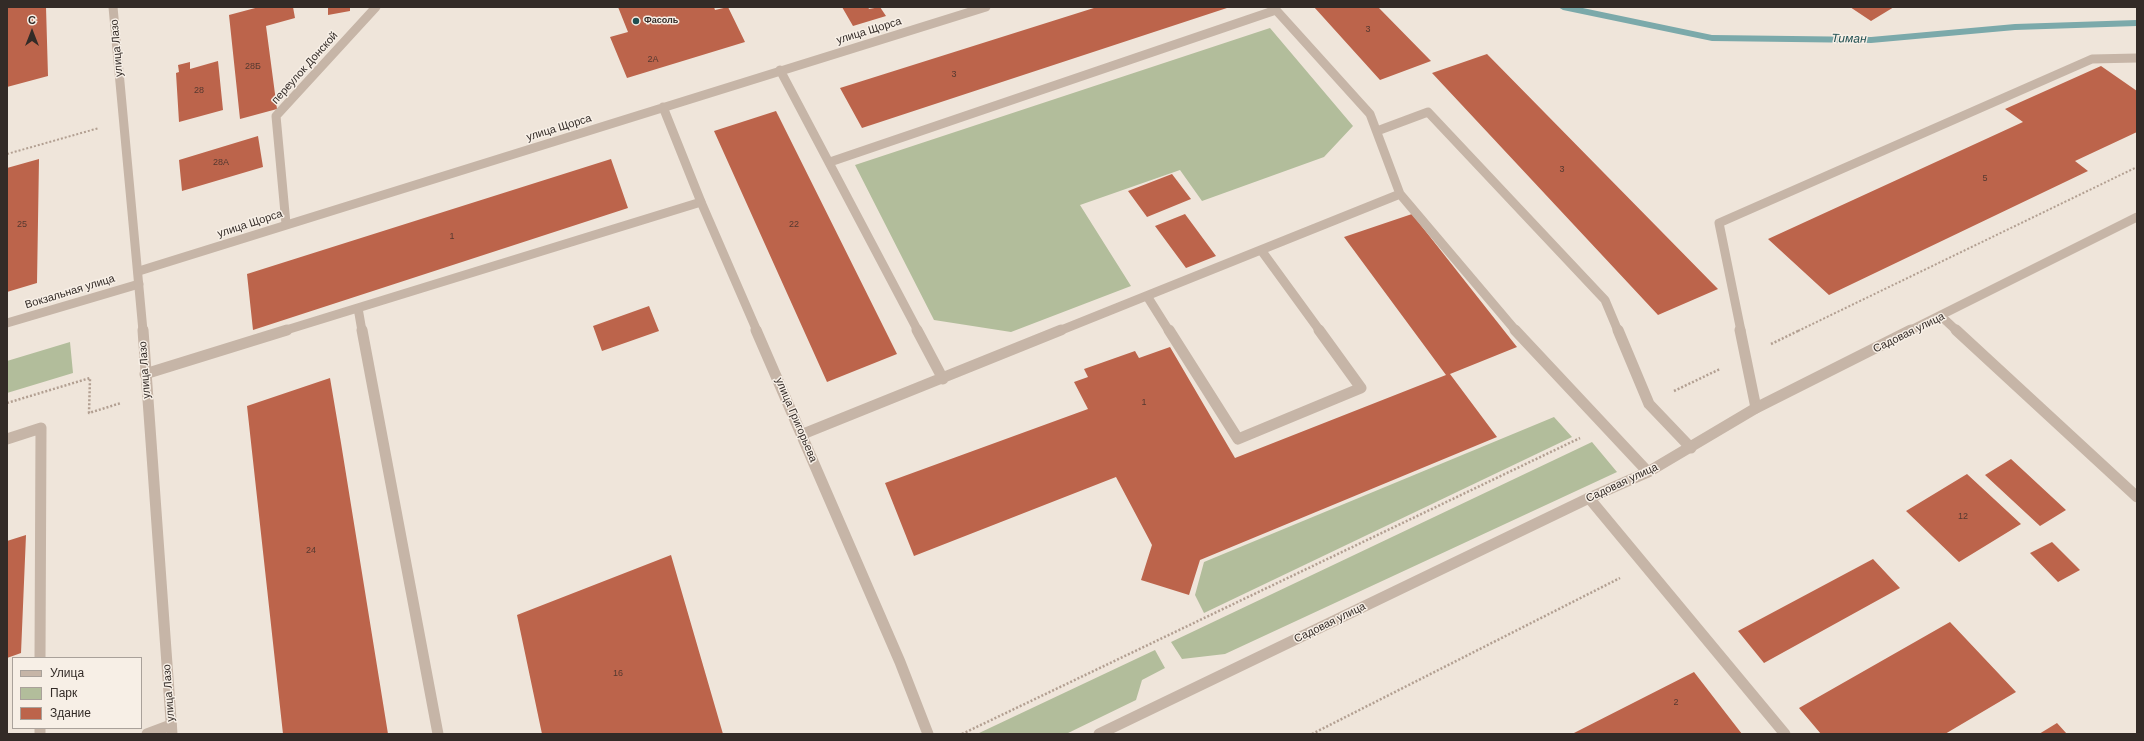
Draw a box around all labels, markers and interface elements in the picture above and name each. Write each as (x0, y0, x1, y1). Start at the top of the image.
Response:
north arrow (12, 12, 52, 52)
text: С (28, 14, 36, 26)
street label: улица Щорса (835, 15, 903, 47)
marker: Фасоль (631, 16, 641, 26)
place label: Фасоль (644, 16, 678, 26)
street label: улица Лазо (108, 19, 126, 77)
house number: 3 (1365, 25, 1371, 35)
street label: переулок Донской (269, 29, 341, 107)
water label: Тиман (1831, 31, 1867, 47)
house number: 2А (647, 55, 659, 65)
house number: 28Б (245, 62, 261, 72)
house number: 3 (951, 70, 957, 80)
house number: 28 (194, 86, 204, 96)
street label: улица Щорса (525, 112, 593, 144)
house number: 28А (213, 158, 229, 168)
house number: 3 (1559, 165, 1565, 175)
house number: 5 (1982, 174, 1988, 184)
street label: улица Щорса (216, 207, 284, 241)
house number: 25 (17, 220, 27, 230)
house number: 22 (789, 220, 799, 230)
house number: 1 (449, 232, 455, 242)
street label: Вокзальная улица (24, 272, 116, 312)
street label: Садовая улица (1871, 310, 1947, 356)
street label: улица Лазо (136, 341, 154, 399)
street label: улица Григорьева (772, 376, 820, 464)
house number: 1 (1141, 398, 1147, 408)
street label: Садовая улица (1584, 461, 1660, 505)
house number: 12 (1958, 512, 1968, 522)
house number: 24 (306, 546, 316, 556)
street label: Садовая улица (1292, 600, 1368, 646)
legend (12, 657, 142, 729)
street label: улица Лазо (160, 664, 178, 722)
text: Улица (50, 666, 84, 680)
house number: 16 (613, 669, 623, 679)
text: Парк (50, 686, 77, 700)
house number: 2 (1673, 698, 1679, 708)
text: Здание (50, 706, 91, 720)

